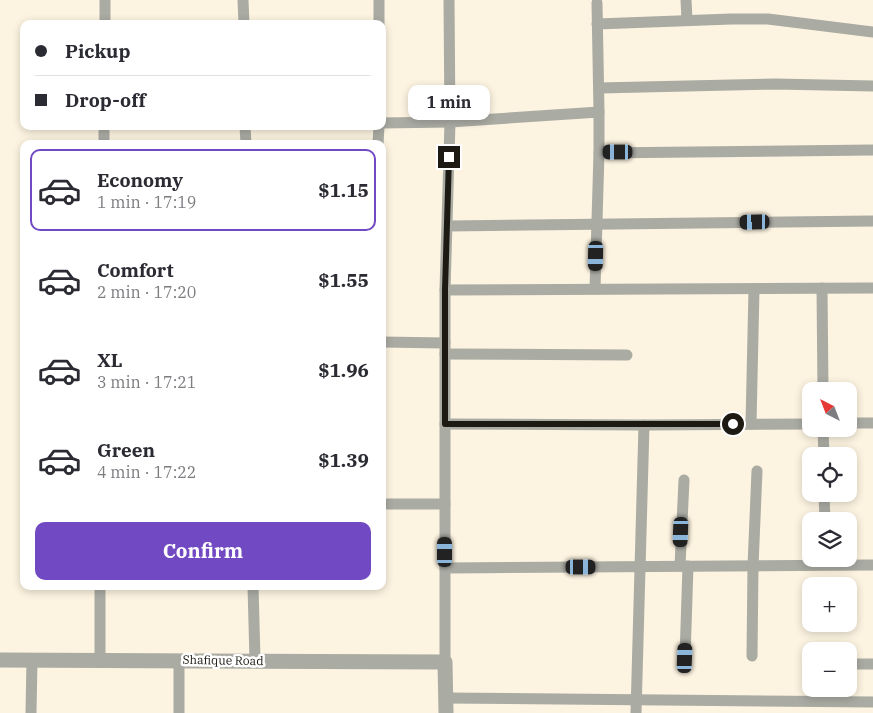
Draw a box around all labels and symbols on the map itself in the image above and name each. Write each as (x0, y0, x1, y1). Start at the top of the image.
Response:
callout: 1 min (408, 84, 490, 120)
car (603, 145, 633, 160)
route end (438, 146, 460, 168)
car (739, 214, 770, 230)
car (588, 241, 603, 271)
north arrow (802, 382, 858, 438)
route start (722, 413, 744, 435)
car (672, 517, 689, 547)
car (437, 537, 452, 567)
car (566, 560, 596, 575)
car (676, 643, 693, 673)
street label: Shafique Road (182, 652, 264, 668)

